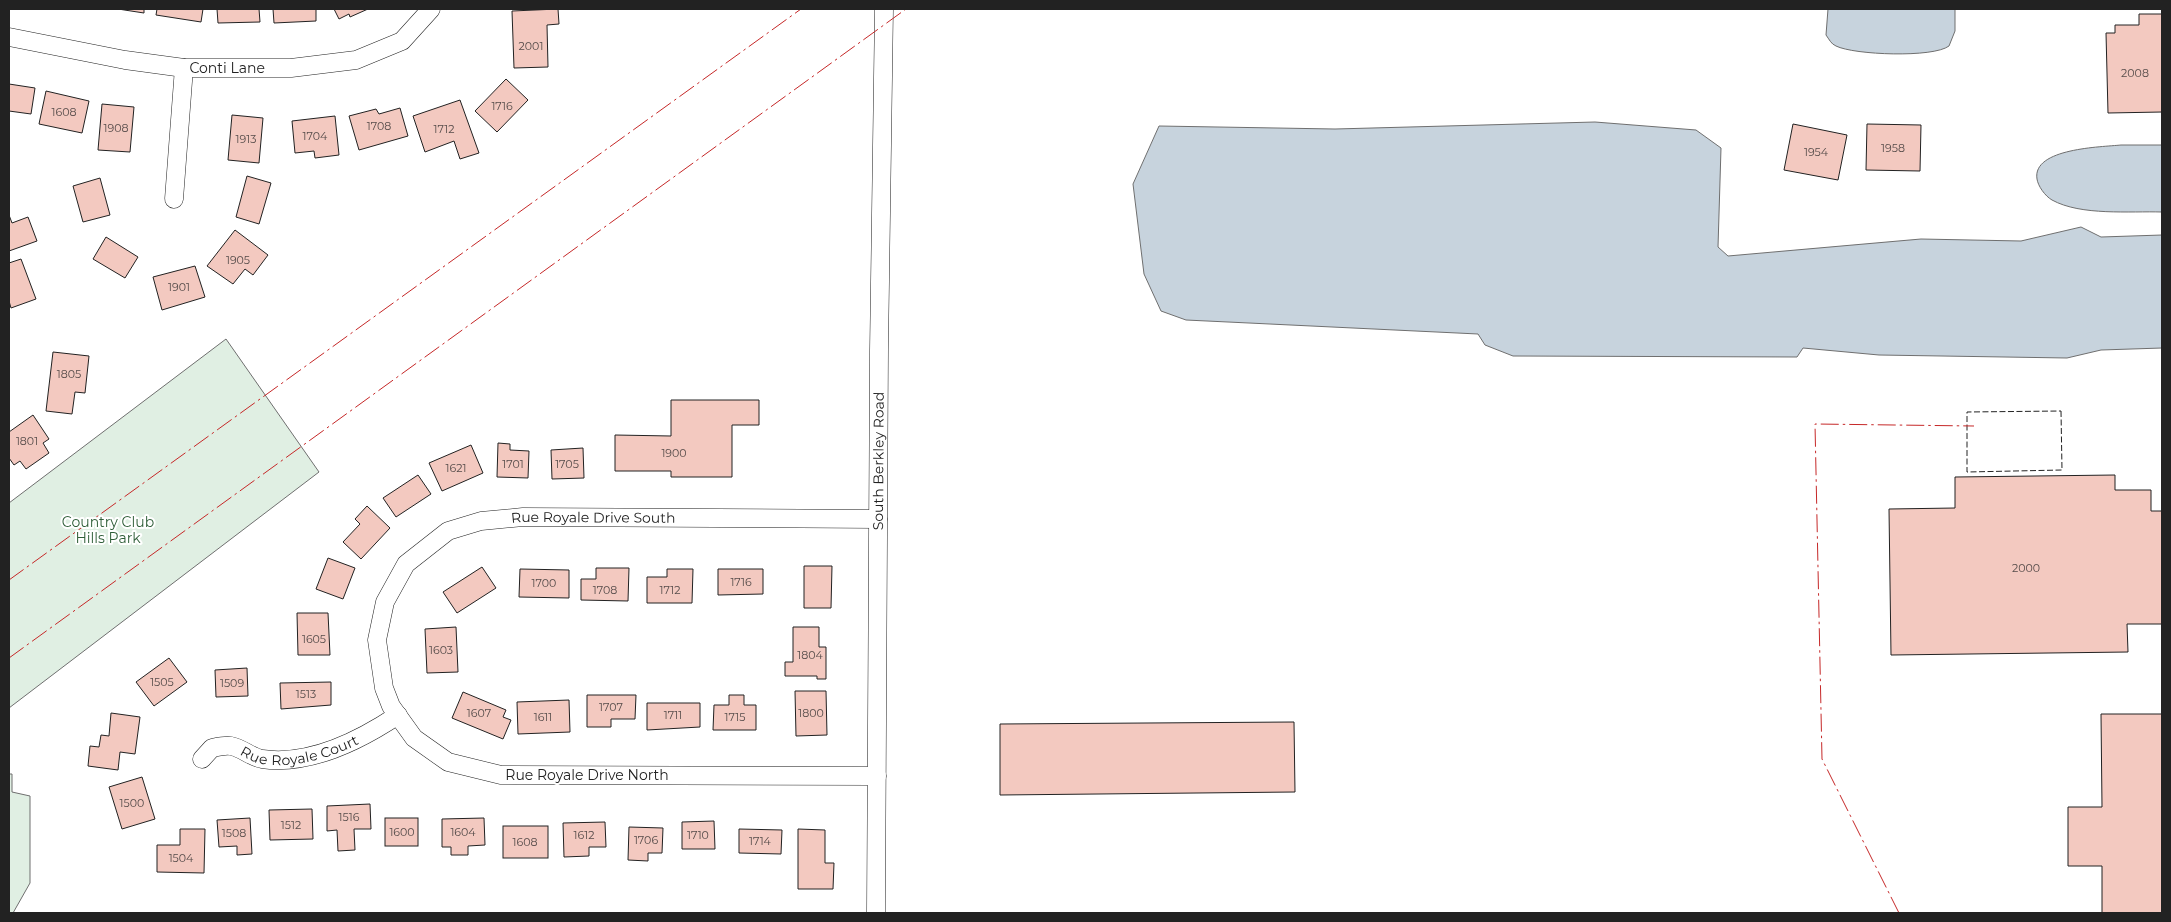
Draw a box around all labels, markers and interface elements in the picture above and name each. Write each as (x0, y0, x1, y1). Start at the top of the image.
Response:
house number: 2001 (519, 39, 543, 53)
street label: Conti Lane (189, 59, 265, 77)
house number: 2008 (2121, 66, 2149, 80)
house number: 1716 (491, 99, 513, 113)
house number: 1608 (52, 105, 76, 119)
house number: 1708 (367, 119, 391, 133)
house number: 1908 (104, 121, 128, 135)
house number: 1712 (434, 122, 454, 136)
house number: 1704 (303, 129, 328, 143)
house number: 1913 (236, 132, 256, 146)
house number: 1958 (1881, 141, 1905, 155)
house number: 1954 (1804, 145, 1829, 159)
house number: 1905 (226, 253, 250, 267)
house number: 1901 (168, 280, 190, 294)
house number: 1805 (57, 367, 81, 381)
street label: South Berkley Road (869, 392, 888, 530)
house number: 1801 (16, 434, 38, 448)
house number: 1900 (661, 446, 687, 460)
house number: 1701 (502, 457, 524, 471)
house number: 1705 (555, 457, 579, 471)
house number: 1621 (446, 461, 466, 475)
street label: Rue Royale Drive South (510, 508, 675, 527)
park label: Country Club Hills Park (62, 513, 154, 547)
house number: 2000 (2012, 561, 2040, 575)
house number: 1716 (730, 575, 752, 589)
house number: 1700 (532, 576, 556, 590)
house number: 1708 (593, 583, 617, 597)
house number: 1712 (660, 583, 680, 597)
house number: 1605 (302, 632, 326, 646)
house number: 1603 (429, 643, 453, 657)
house number: 1804 (797, 648, 823, 662)
house number: 1505 (150, 675, 174, 689)
house number: 1509 (220, 676, 244, 690)
house number: 1513 (296, 687, 316, 701)
house number: 1707 (599, 700, 623, 714)
house number: 1607 (467, 706, 491, 720)
house number: 1800 (798, 706, 824, 720)
house number: 1711 (664, 708, 682, 722)
house number: 1611 (534, 710, 552, 724)
house number: 1715 (725, 710, 745, 724)
street label: Rue Royale Court (237, 731, 361, 769)
street label: Rue Royale Drive North (505, 766, 669, 784)
house number: 1500 (120, 796, 144, 810)
house number: 1516 (339, 810, 360, 824)
house number: 1512 (281, 818, 301, 832)
house number: 1600 (389, 825, 415, 839)
house number: 1604 (450, 825, 476, 839)
house number: 1508 (222, 826, 246, 840)
house number: 1612 (574, 828, 594, 842)
house number: 1710 (687, 828, 709, 842)
house number: 1706 (634, 833, 658, 847)
house number: 1714 (749, 834, 772, 848)
house number: 1608 (513, 835, 537, 849)
house number: 1504 (169, 851, 194, 865)

